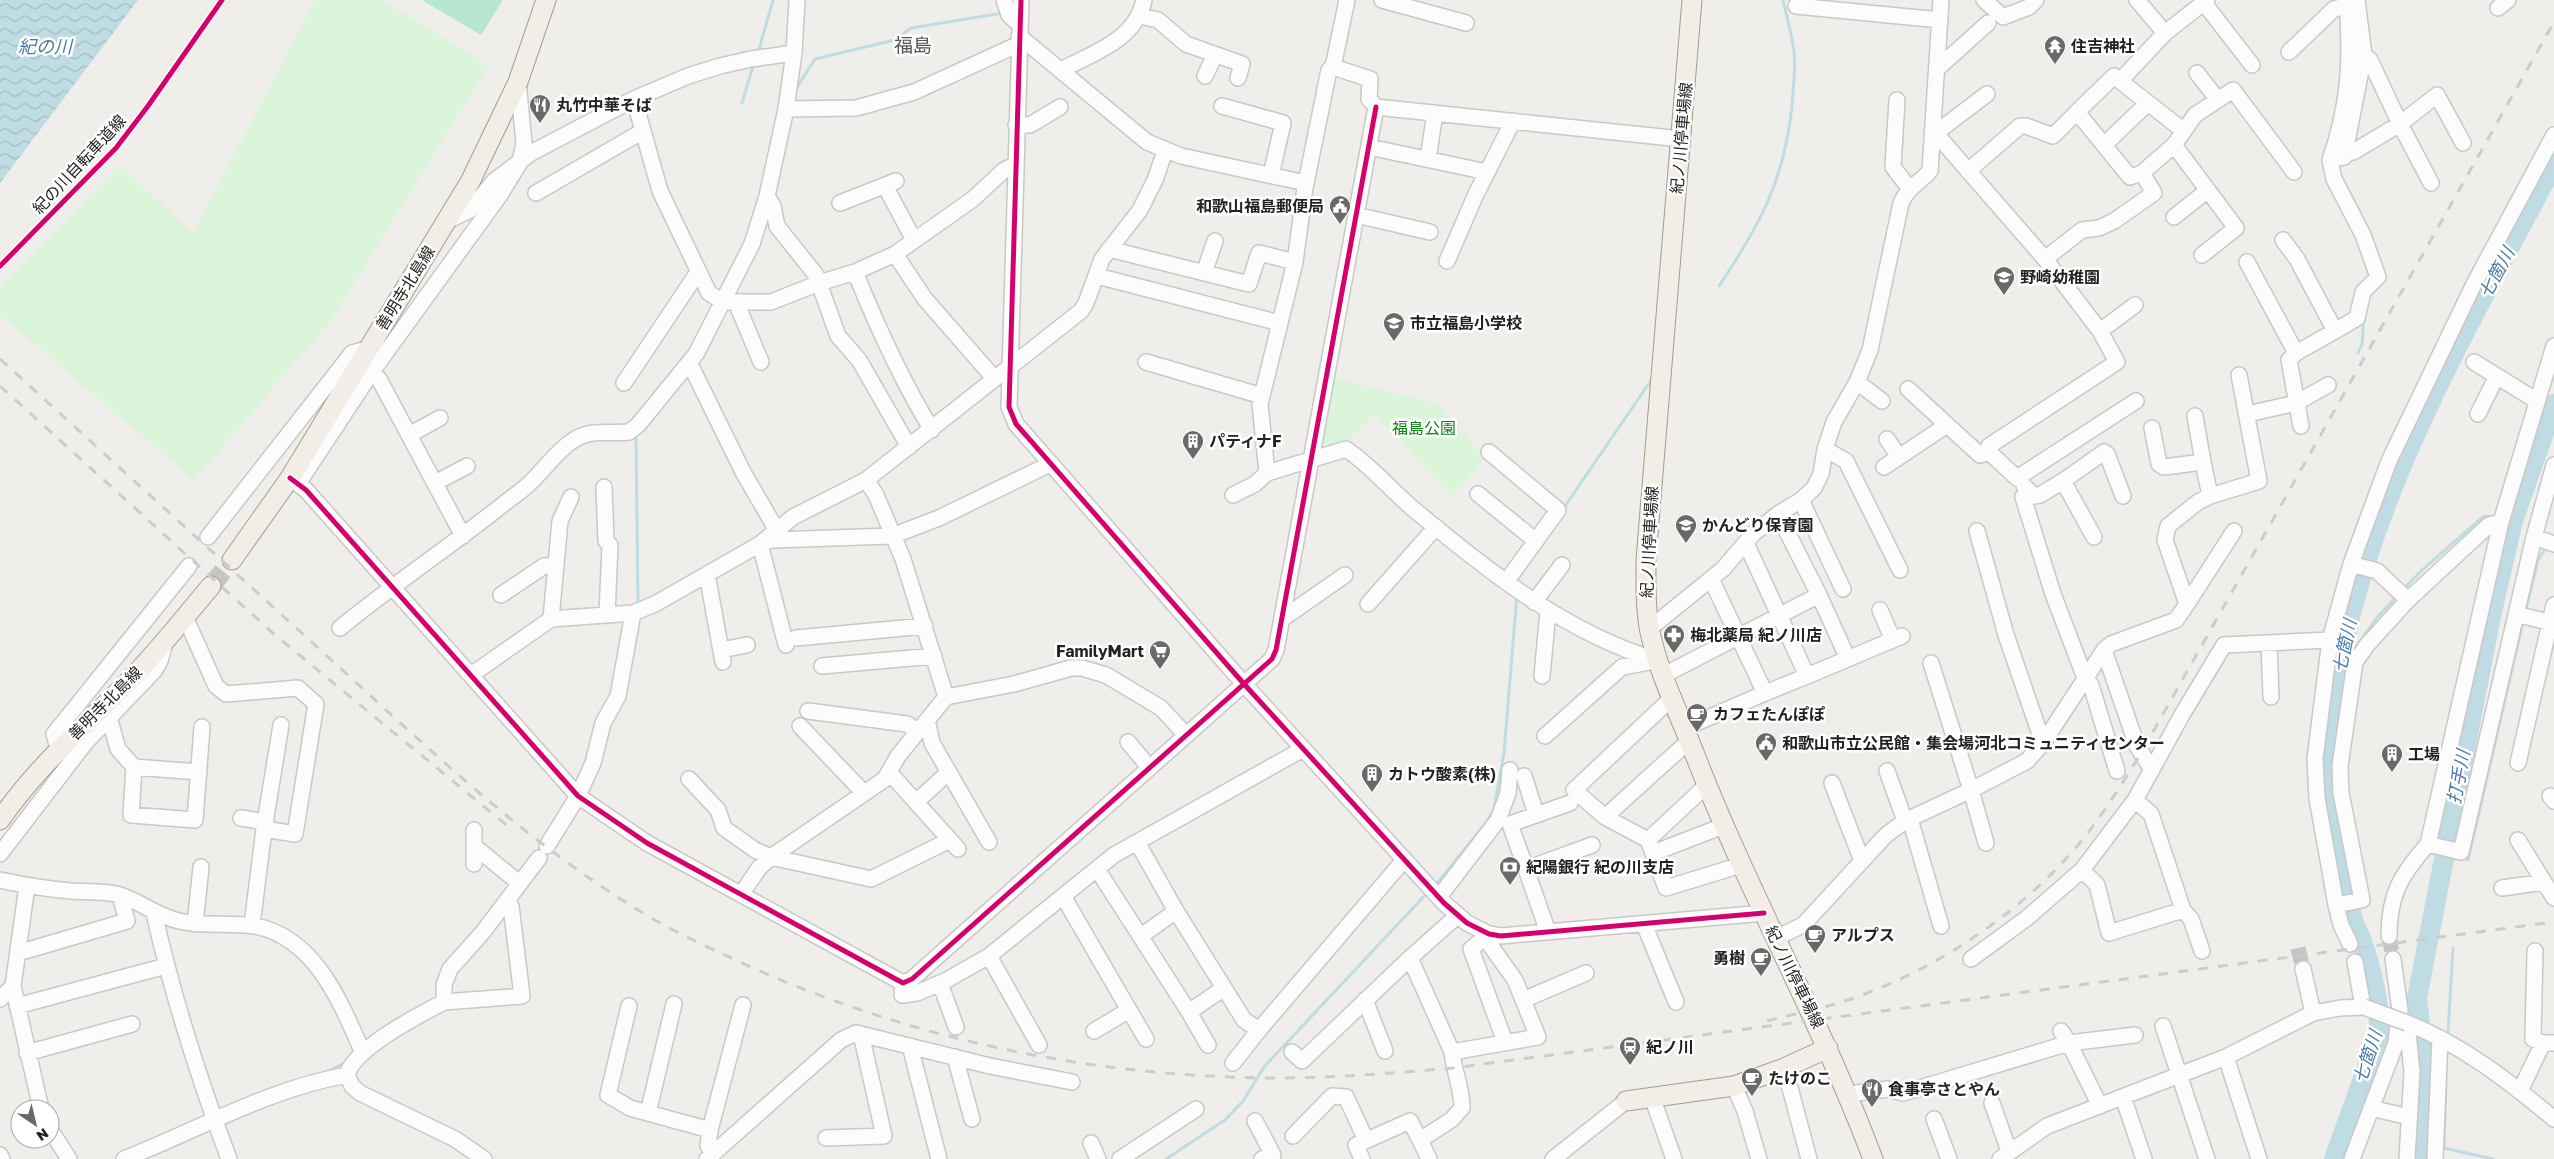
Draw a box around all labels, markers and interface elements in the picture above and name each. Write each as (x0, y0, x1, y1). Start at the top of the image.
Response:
district label: 福島 (894, 33, 932, 56)
temple icon: 住吉神社 (2043, 34, 2067, 65)
water label: 紀の川 (18, 35, 74, 57)
place label: 住吉神社 (2070, 36, 2135, 56)
street label: 紀ノ川停車場線 (1666, 81, 1696, 195)
restaurant icon: 丸竹中華そば (528, 93, 552, 124)
place label: 丸竹中華そば (556, 95, 652, 115)
street label: 紀の川自転車道線 (28, 110, 130, 218)
public building icon: 和歌山福島郵便局 (1328, 194, 1352, 225)
place label: 和歌山福島郵便局 (1196, 196, 1324, 216)
street label: 善明寺北島線 (371, 242, 439, 334)
water label: 七箇川 (2474, 242, 2519, 302)
school or university icon: 野崎幼稚園 (1992, 265, 2016, 296)
place label: 野崎幼稚園 (2020, 267, 2100, 287)
school or university icon: 市立福島小学校 (1382, 311, 1406, 342)
place label: 市立福島小学校 (1410, 313, 1522, 333)
park label: 福島公園 (1392, 418, 1456, 438)
building icon: パティナF (1181, 429, 1205, 460)
place label: パティナF (1209, 431, 1282, 451)
street label: 紀ノ川停車場線 (1636, 486, 1662, 598)
school or university icon: かんどり保育園 (1674, 513, 1698, 544)
place label: かんどり保育園 (1702, 515, 1814, 535)
water label: 七箇川 (2328, 615, 2361, 674)
pharmacy icon: 梅北薬局 紀ノ川店 (1662, 623, 1686, 654)
place label: 梅北薬局 紀ノ川店 (1690, 625, 1822, 645)
supermarket icon: FamilyMart (1148, 639, 1172, 670)
place label: FamilyMart (1056, 641, 1144, 661)
street label: 善明寺北島線 (64, 662, 146, 744)
cafe icon: カフェたんぽぽ (1685, 702, 1709, 733)
place label: カフェたんぽぽ (1713, 704, 1825, 724)
public building icon: 和歌山市立公民館・集会場河北コミュニティセンター (1754, 731, 1778, 762)
place label: 和歌山市立公民館・集会場河北コミュニティセンター (1782, 733, 2165, 753)
building icon: 工場 (2380, 742, 2404, 773)
place label: 工場 (2408, 744, 2440, 764)
water label: 打手川 (2442, 746, 2474, 805)
building icon: カトウ酸素(株) (1360, 762, 1384, 793)
place label: カトウ酸素(株) (1388, 764, 1496, 784)
bank icon: 紀陽銀行 紀の川支店 (1498, 855, 1522, 886)
place label: 紀陽銀行 紀の川支店 (1526, 857, 1674, 877)
street label: 紀ノ川停車場線 (1761, 922, 1829, 1032)
cafe icon: アルプス (1803, 923, 1827, 954)
place label: アルプス (1831, 925, 1895, 945)
cafe icon: 勇樹 (1749, 946, 1773, 977)
place label: 勇樹 (1713, 948, 1745, 968)
water label: 七箇川 (2348, 1026, 2386, 1086)
station icon: 紀ノ川 (1618, 1035, 1642, 1066)
place label: 紀ノ川 (1646, 1037, 1694, 1057)
cafe icon: たけのこ (1740, 1066, 1764, 1097)
place label: たけのこ (1768, 1068, 1832, 1088)
restaurant icon: 食事亭さとやん (1860, 1077, 1884, 1108)
place label: 食事亭さとやん (1888, 1079, 2000, 1099)
north arrow (10, 1099, 60, 1149)
text: N (34, 1125, 52, 1145)

